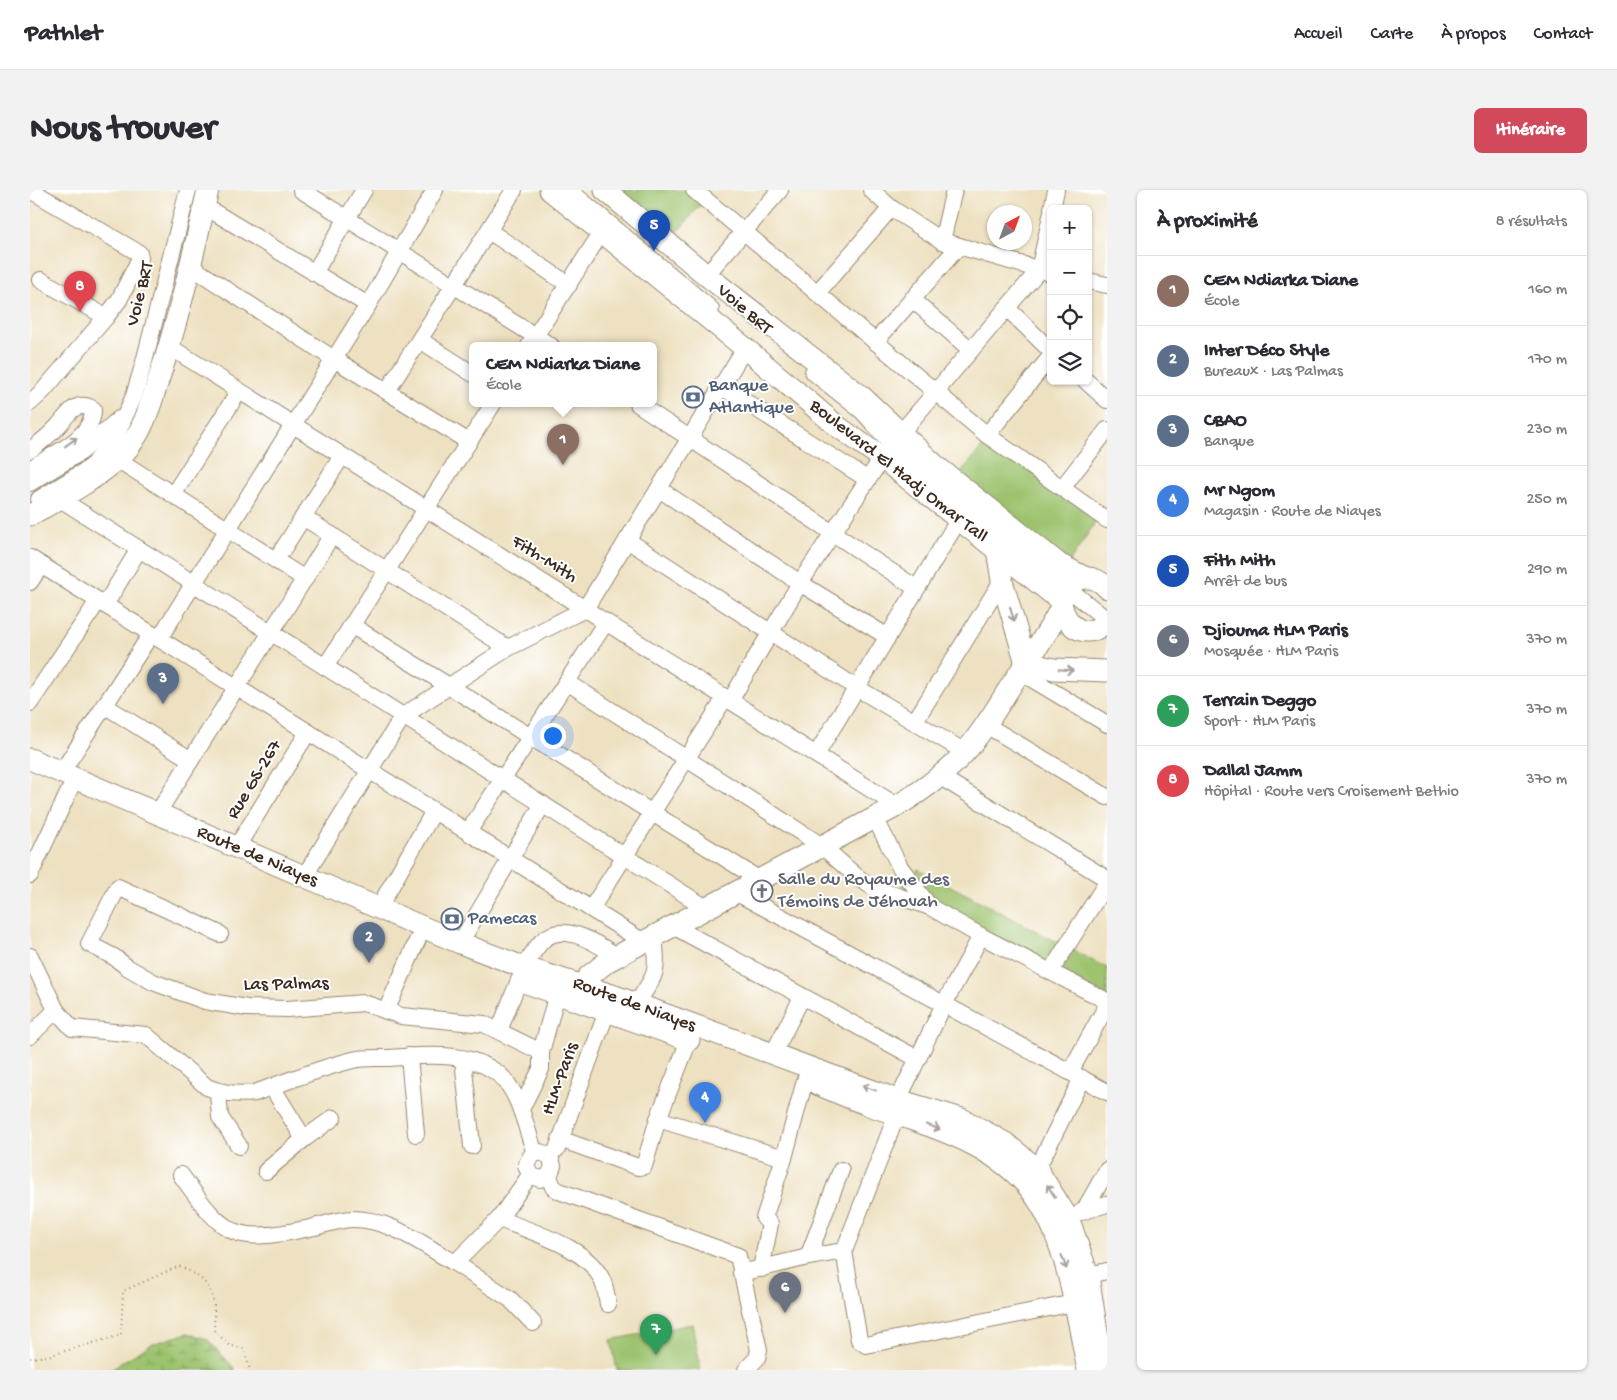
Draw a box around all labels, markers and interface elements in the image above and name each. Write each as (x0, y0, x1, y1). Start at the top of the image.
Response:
text: Pathlet (25, 20, 102, 49)
text: Accueil (1294, 24, 1342, 45)
text: Carte (1370, 24, 1413, 45)
text: À propos (1441, 24, 1506, 45)
text: Contact (1534, 24, 1592, 45)
button: Itinéraire (1474, 108, 1587, 153)
text: Nous trouver (30, 110, 216, 151)
north arrow (987, 205, 1032, 250)
map controls (1047, 205, 1092, 385)
button: + (1047, 205, 1092, 250)
pin: 5 (638, 210, 670, 251)
text: À proximité (1157, 210, 1258, 235)
text: 8 résultats (1496, 213, 1567, 232)
button: − (1047, 250, 1092, 295)
street label: Voie BRT (122, 259, 160, 330)
text: CEM Ndiarka Diane (1204, 270, 1358, 293)
pin: 8 (64, 271, 96, 312)
street label: Voie BRT (711, 279, 777, 341)
text: 1 (1170, 281, 1176, 300)
text: 160 m (1528, 281, 1567, 300)
text: École (1204, 293, 1240, 312)
button: locate (1047, 295, 1092, 340)
button: layers (1047, 340, 1092, 385)
text: Inter Déco Style (1204, 340, 1329, 363)
popup (469, 342, 657, 407)
text: 2 (1169, 351, 1177, 370)
text: 170 m (1528, 351, 1567, 370)
text: CEM Ndiarka Diane (486, 354, 640, 377)
text: Bureaux · Las Palmas (1204, 363, 1343, 382)
place label: Banque Atlantique (708, 375, 794, 420)
text: École (486, 377, 521, 396)
bank icon: Banque Atlantique (681, 385, 705, 409)
street label: Boulevard El Hadj Omar Tall (804, 395, 992, 549)
text: CBAO (1204, 410, 1247, 433)
text: 3 (1169, 421, 1177, 440)
text: 230 m (1527, 421, 1567, 440)
pin: 1 (547, 424, 579, 465)
text: Banque (1204, 433, 1254, 452)
one-way arrow (64, 437, 78, 447)
text: Mr Ngom (1204, 480, 1275, 503)
text: 4 (1169, 491, 1177, 510)
text: 250 m (1527, 491, 1567, 510)
text: Magasin · Route de Niayes (1204, 503, 1381, 522)
street label: Fith-Mith (506, 530, 581, 589)
text: Fith Mith (1204, 550, 1276, 573)
text: 5 (1169, 561, 1177, 580)
text: 290 m (1527, 561, 1567, 580)
text: Arrêt de bus (1204, 573, 1287, 592)
one-way arrow (1008, 606, 1017, 622)
text: Djiouma HLM Paris (1204, 620, 1348, 643)
text: 6 (1169, 631, 1177, 650)
text: 370 m (1526, 631, 1567, 650)
text: Mosquée · HLM Paris (1204, 643, 1338, 662)
pin: 3 (147, 663, 179, 704)
one-way arrow (1058, 665, 1074, 675)
text: Terrain Deggo (1204, 690, 1316, 713)
text: 7 (1169, 701, 1177, 720)
text: 370 m (1526, 701, 1567, 720)
text: Sport · HLM Paris (1204, 713, 1315, 732)
your location (540, 723, 566, 749)
street label: Rue GS-267 (222, 735, 288, 824)
text: Dallal Jamm (1204, 760, 1302, 783)
text: 8 (1169, 771, 1177, 790)
text: 370 m (1526, 771, 1567, 790)
text: Hôpital · Route vers Croisement Bethio (1204, 783, 1459, 802)
street label: Route de Niayes (193, 821, 322, 893)
place label: Salle du Royaume des Témoins de Jéhovah (777, 869, 950, 914)
church icon: Salle du Royaume des Témoins de Jéhovah (750, 879, 774, 903)
bank icon: Pamecas (440, 907, 464, 931)
place label: Pamecas (467, 908, 537, 931)
pin: 2 (353, 922, 385, 963)
street label: Route de Niayes (569, 972, 700, 1038)
street label: Las Palmas (243, 973, 330, 997)
street label: HLM-Paris (537, 1038, 585, 1119)
pin: 4 (689, 1082, 721, 1123)
one-way arrow (861, 1083, 877, 1092)
one-way arrow (925, 1123, 940, 1132)
one-way arrow (1046, 1184, 1056, 1198)
one-way arrow (1059, 1254, 1069, 1270)
pin: 6 (769, 1272, 801, 1313)
pin: 7 (640, 1314, 672, 1355)

